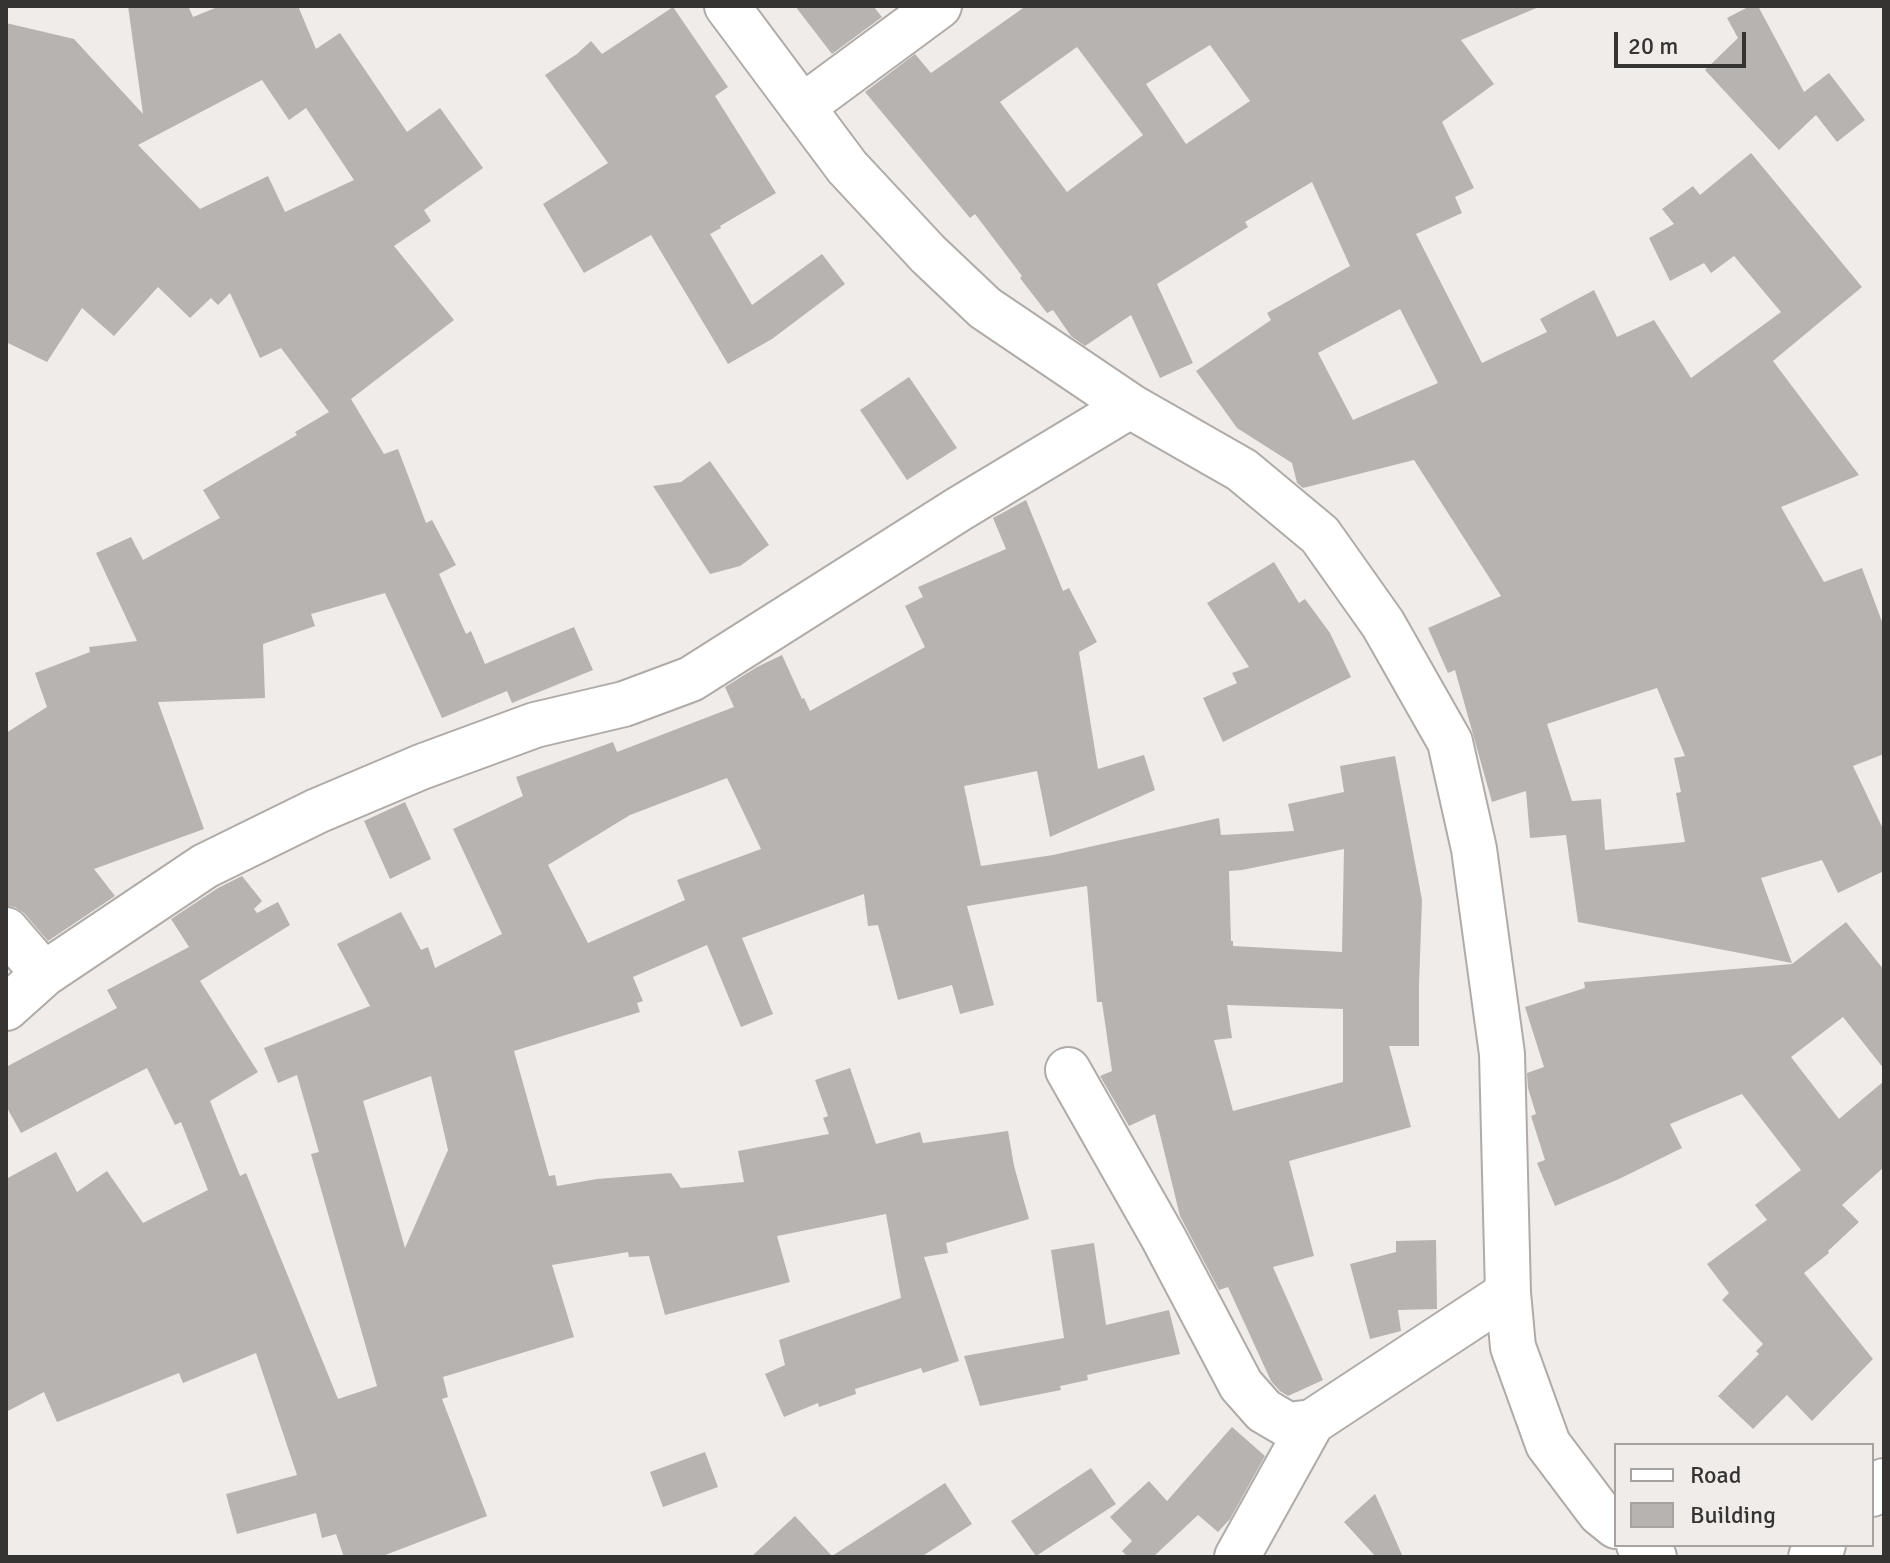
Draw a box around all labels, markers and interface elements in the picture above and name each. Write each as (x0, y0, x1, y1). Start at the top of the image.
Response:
scale bar (1618, 16, 1750, 66)
text: 20 m (1628, 31, 1678, 61)
legend (1614, 1443, 1874, 1547)
text: Road (1690, 1460, 1741, 1490)
text: Building (1690, 1500, 1776, 1530)

